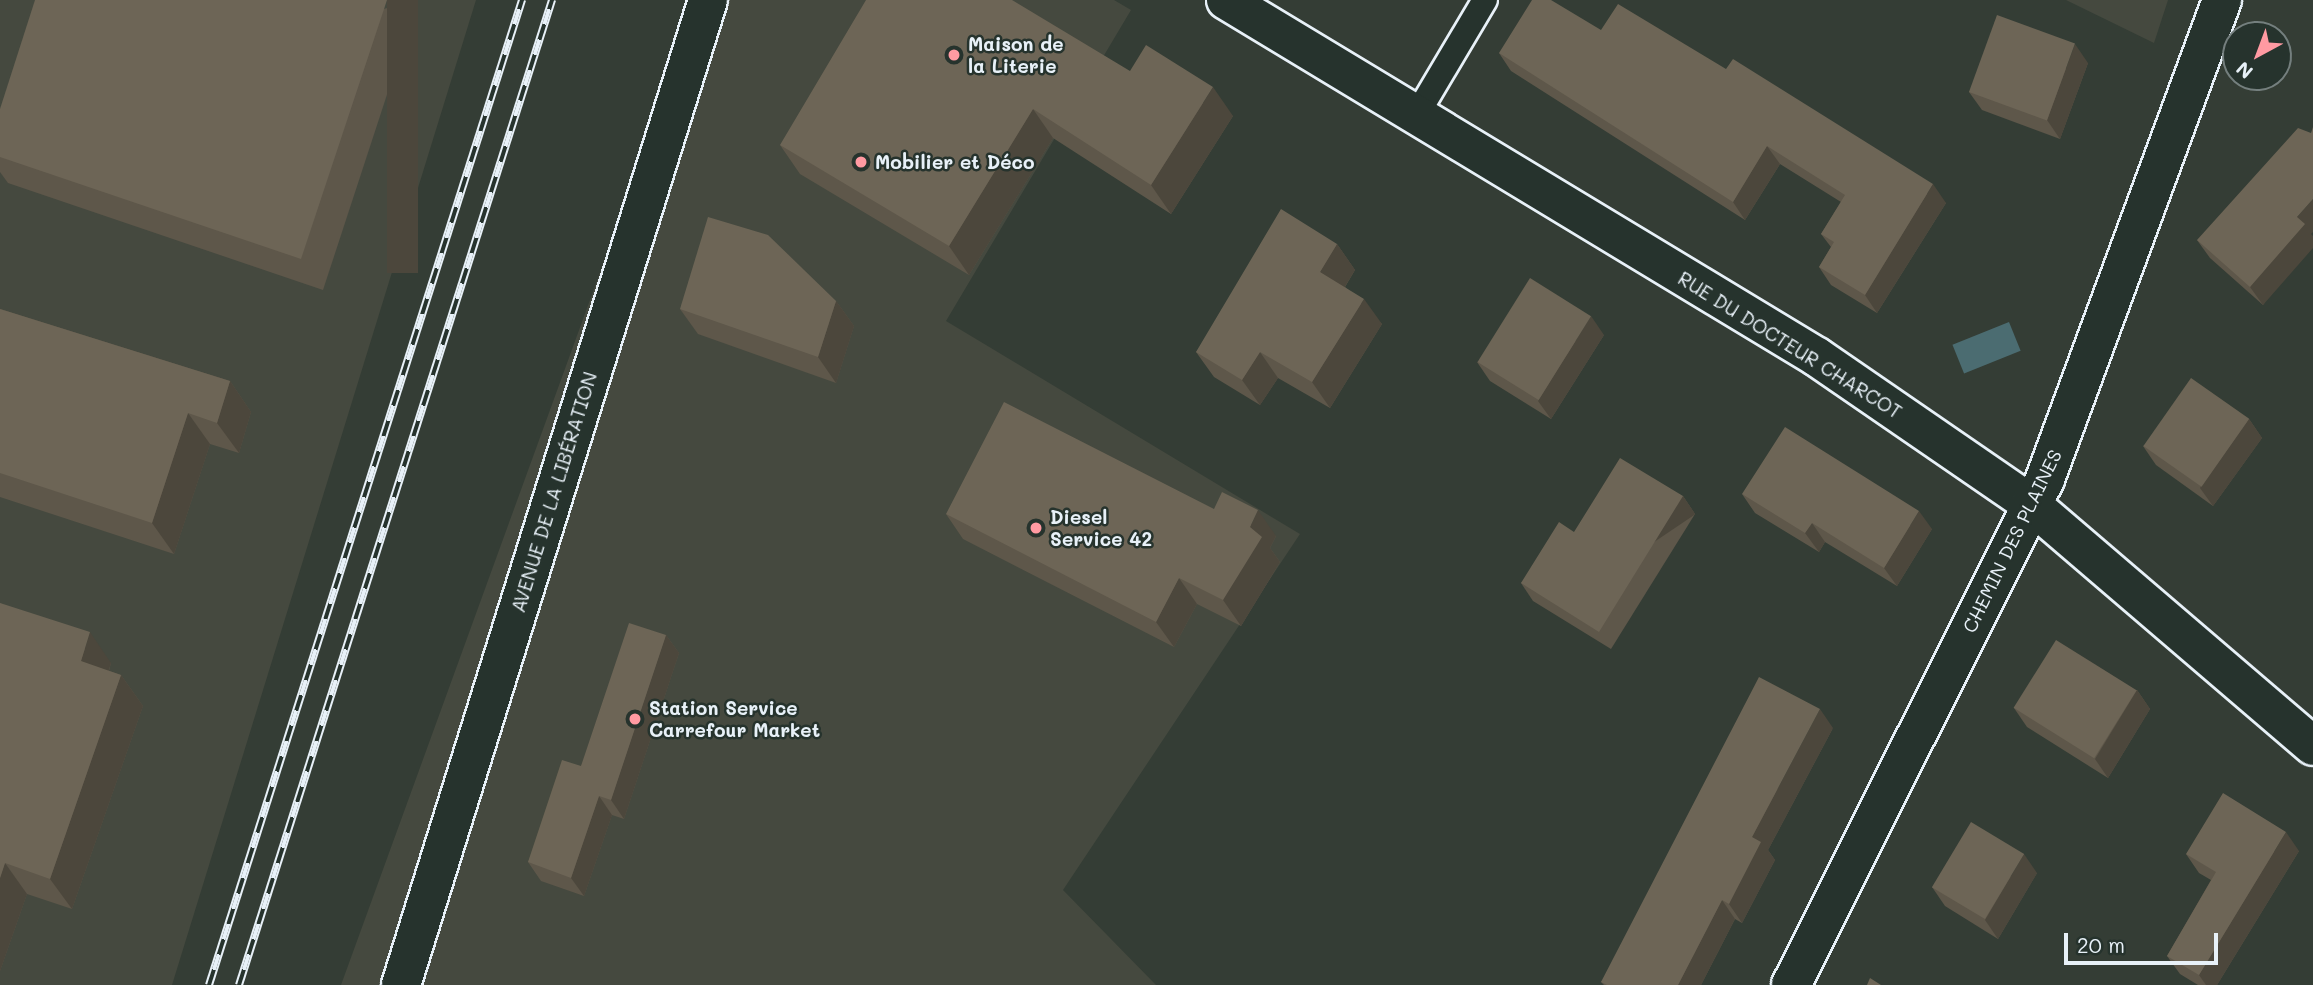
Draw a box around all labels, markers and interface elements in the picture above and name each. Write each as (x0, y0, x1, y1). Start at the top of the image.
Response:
north arrow (2222, 21, 2292, 91)
place label: Maison de la Literie (968, 33, 1064, 77)
marker: Maison de la Literie (946, 47, 962, 63)
text: N (2231, 57, 2258, 85)
place label: Mobilier et Déco (875, 151, 1034, 173)
marker: Mobilier et Déco (853, 154, 869, 170)
street label: RUE DU DOCTEUR CHARCOT (1674, 267, 1906, 423)
street label: AVENUE DE LA LIBÉRATION (506, 369, 602, 615)
street label: CHEMIN DES PLAINES (1958, 446, 2066, 636)
place label: Diesel Service 42 (1050, 506, 1152, 550)
marker: Diesel Service 42 (1028, 520, 1044, 536)
place label: Station Service Carrefour Market (649, 697, 820, 741)
marker: Station Service Carrefour Market (627, 711, 643, 727)
scale bar (2068, 918, 2222, 962)
text: 20 m (2077, 931, 2125, 958)

